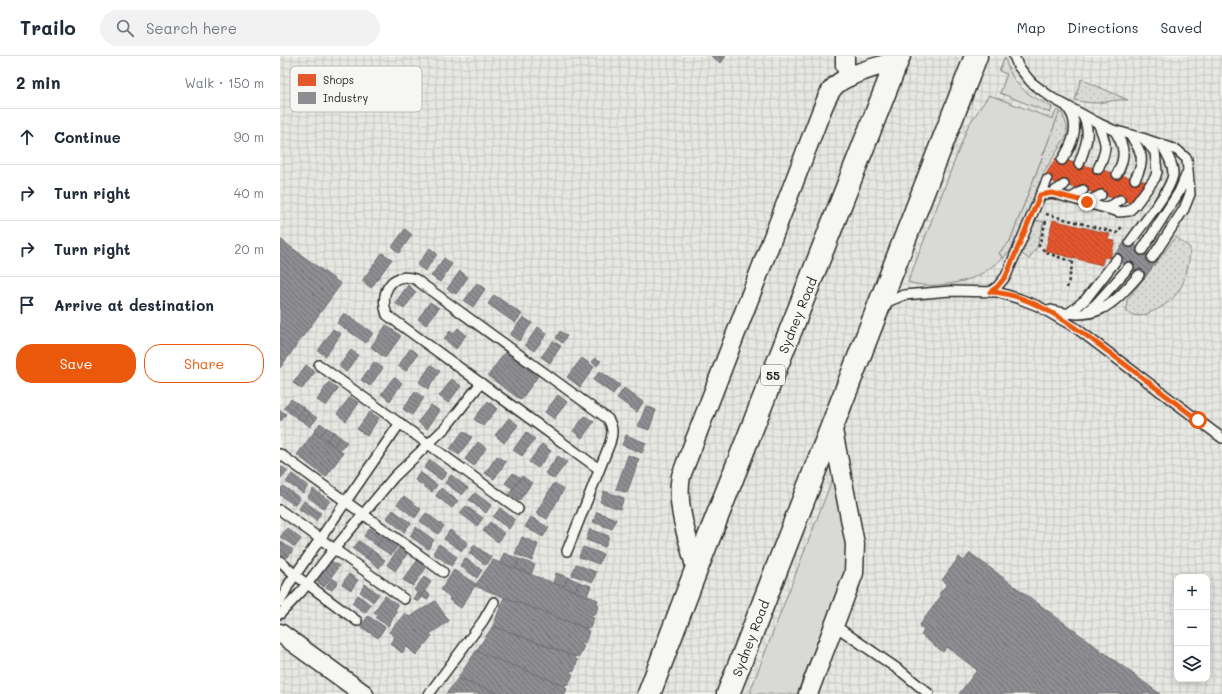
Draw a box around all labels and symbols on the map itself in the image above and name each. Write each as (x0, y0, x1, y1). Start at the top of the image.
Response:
legend (290, 66, 422, 112)
text: Shops (323, 72, 354, 87)
text: Industry (323, 90, 369, 105)
route end (1078, 193, 1096, 211)
street label: Sydney Road (774, 274, 820, 356)
road number: 55 (761, 365, 785, 385)
route start (1189, 411, 1207, 429)
street label: Sydney Road (728, 597, 772, 679)

